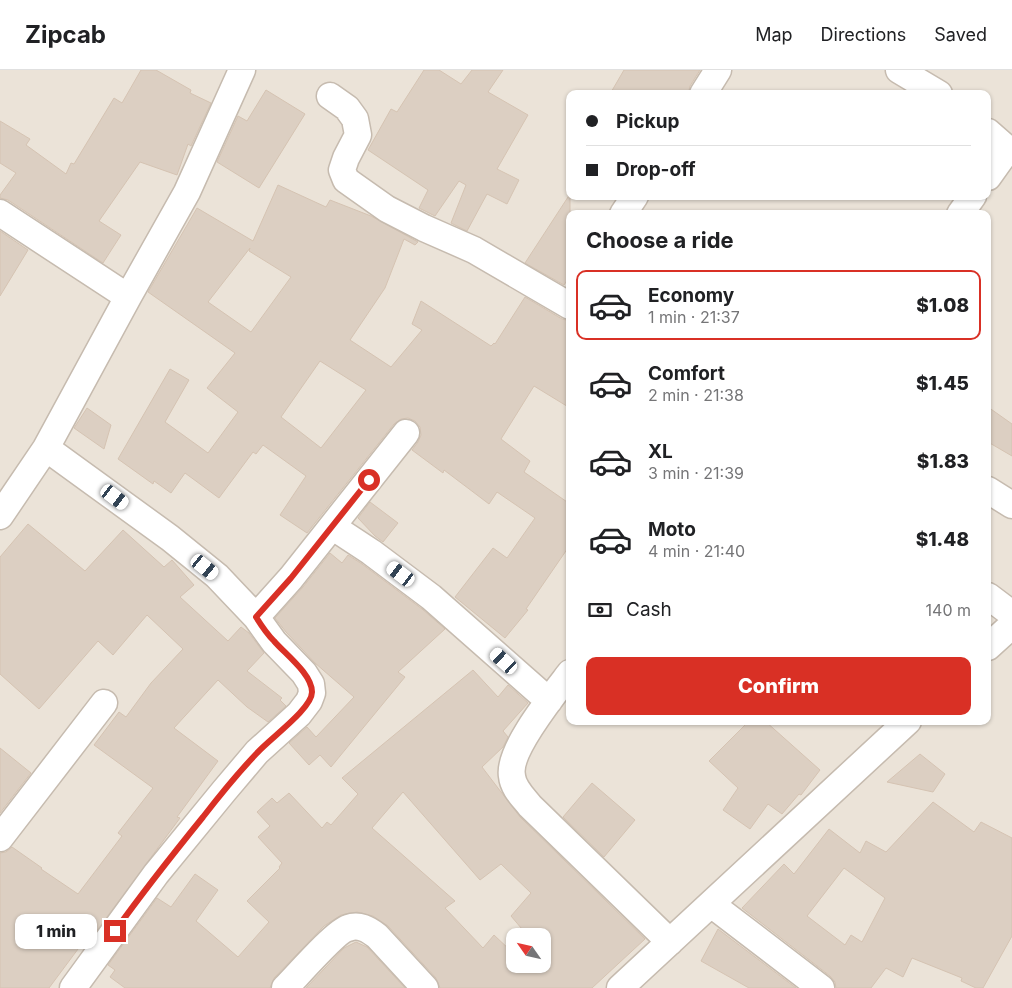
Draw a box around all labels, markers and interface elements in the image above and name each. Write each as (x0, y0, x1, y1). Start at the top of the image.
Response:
text: Zipcab (25, 20, 106, 49)
text: Map (755, 24, 793, 45)
text: Directions (821, 24, 906, 45)
text: Saved (934, 24, 987, 45)
text: Pickup (616, 110, 679, 133)
text: Drop-off (616, 158, 696, 181)
text: Choose a ride (586, 227, 734, 253)
icon: car (588, 283, 633, 328)
text: Economy (648, 284, 734, 307)
text: $1.08 (916, 294, 969, 317)
text: 1 min · 21:37 (648, 307, 740, 327)
icon: car (588, 361, 633, 406)
text: Comfort (648, 362, 725, 385)
text: $1.45 (916, 372, 969, 395)
text: 2 min · 21:38 (648, 385, 744, 405)
icon: car (588, 439, 633, 484)
text: XL (648, 440, 673, 463)
text: $1.83 (917, 450, 969, 473)
text: 3 min · 21:39 (648, 463, 744, 483)
route start (358, 469, 380, 491)
car (98, 482, 131, 512)
icon: car (588, 517, 633, 562)
text: Moto (648, 518, 696, 541)
text: $1.48 (916, 528, 969, 551)
text: 4 min · 21:40 (648, 541, 745, 561)
car (188, 552, 221, 582)
car (384, 559, 417, 589)
icon: cash (586, 596, 614, 624)
text: Cash (626, 598, 672, 621)
text: 140 m (926, 600, 971, 620)
car (487, 645, 520, 677)
button: Confirm (586, 657, 971, 715)
callout: 1 min (15, 914, 98, 948)
route end (104, 920, 126, 942)
text: 1 min (36, 921, 76, 941)
north arrow (506, 928, 551, 972)
map controls (506, 928, 551, 973)

